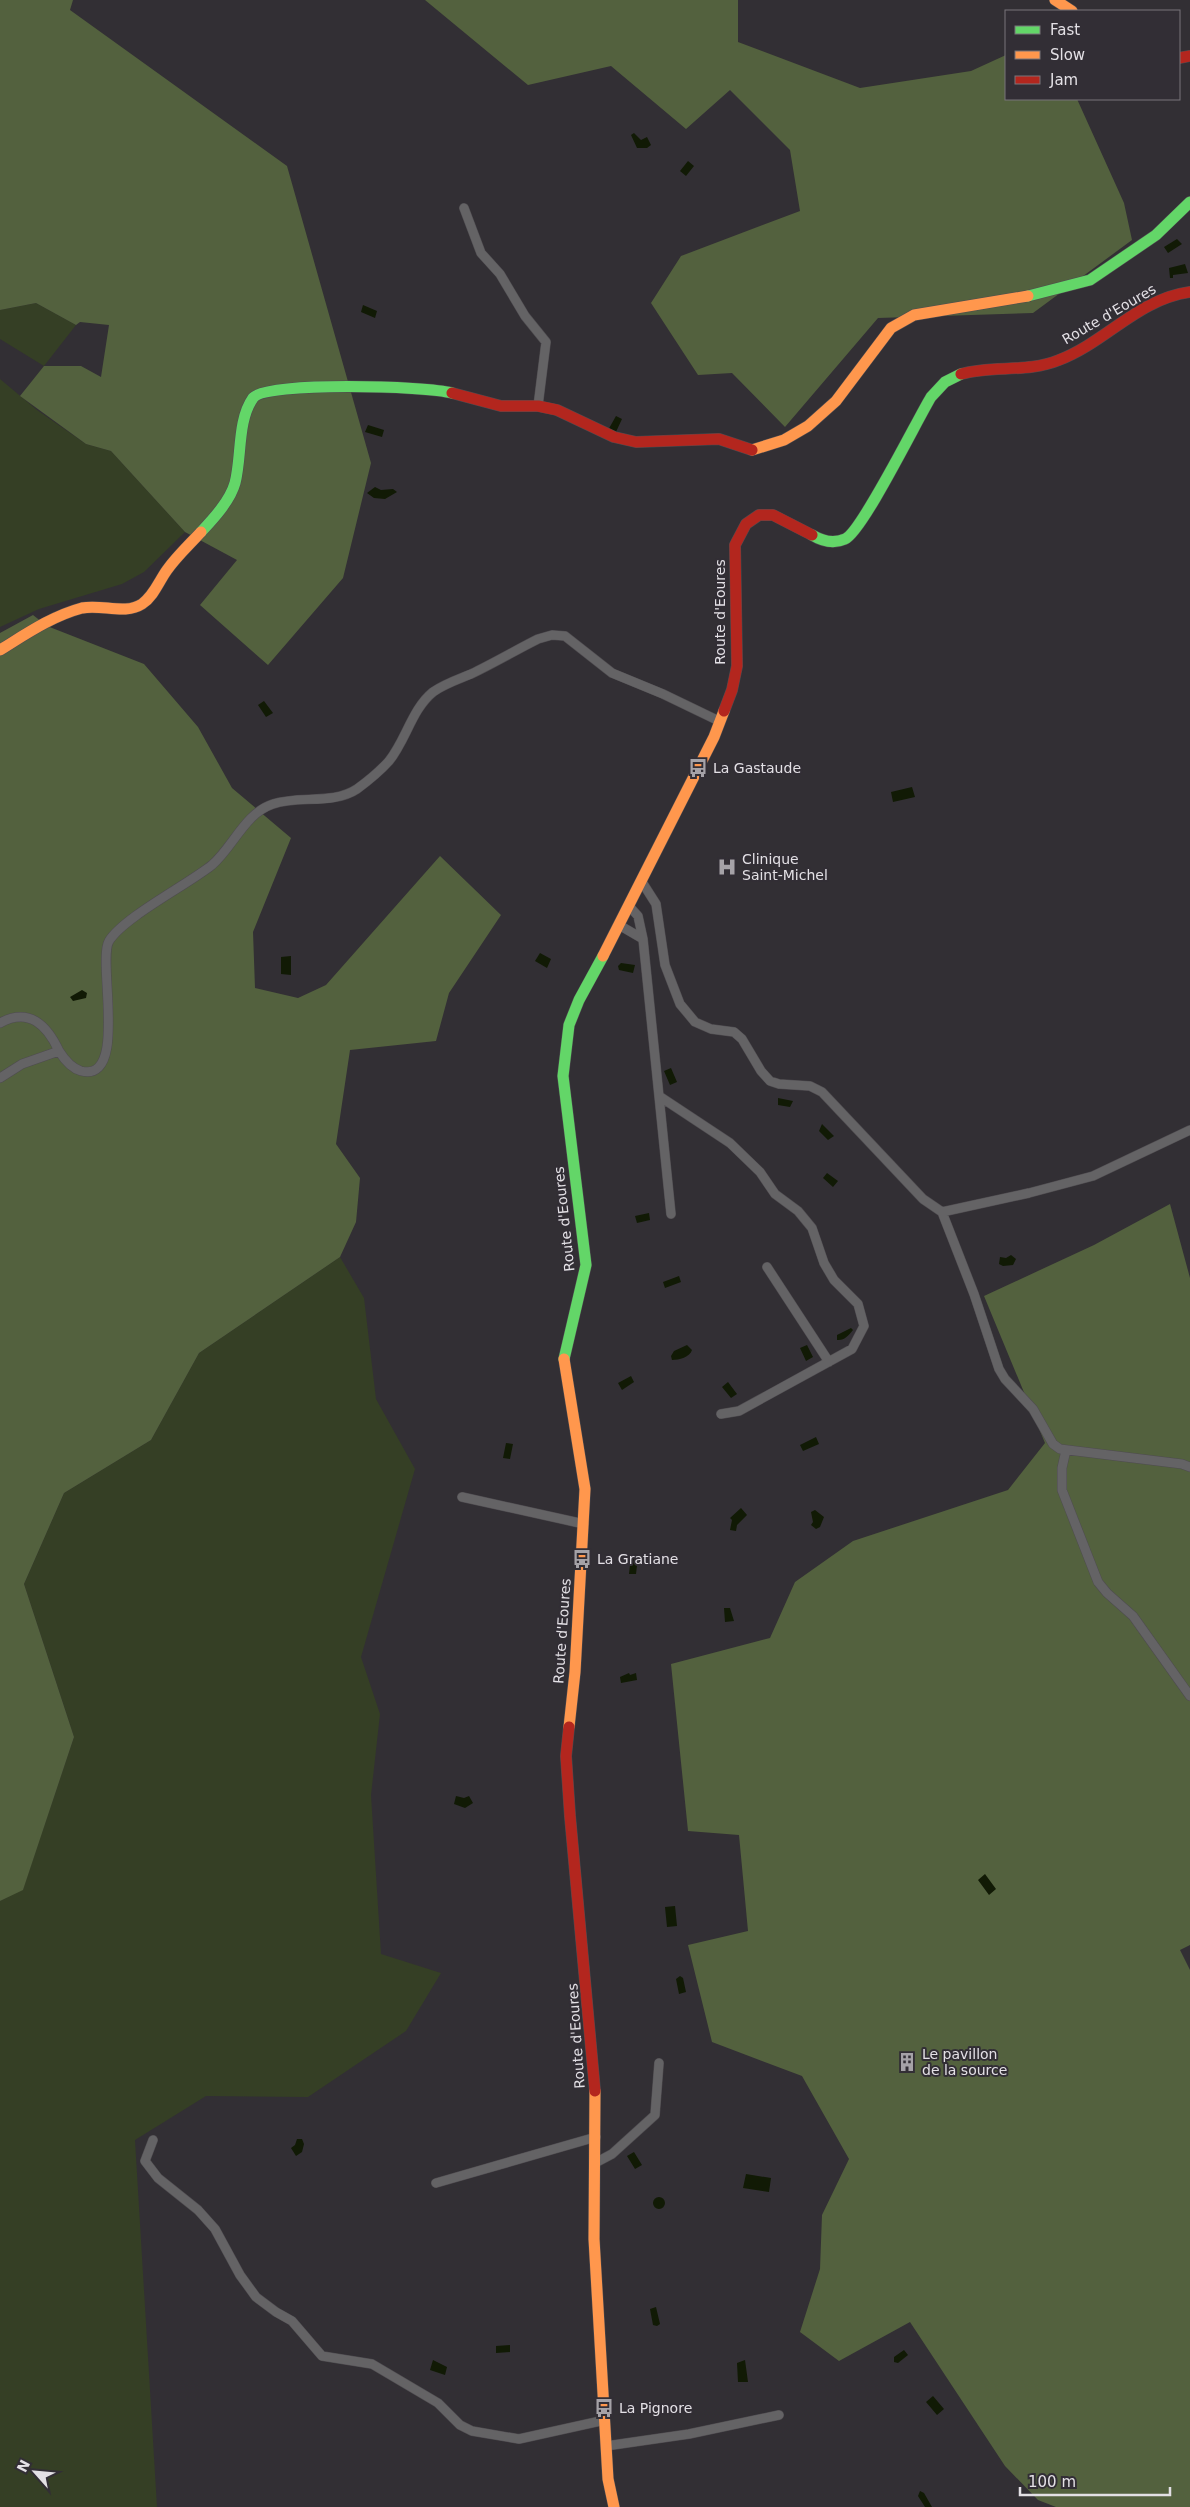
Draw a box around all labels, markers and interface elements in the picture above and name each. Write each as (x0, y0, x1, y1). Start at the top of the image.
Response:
legend (1005, 10, 1180, 100)
text: Fast (1050, 21, 1080, 39)
text: Slow (1050, 46, 1085, 64)
text: Jam (1049, 71, 1078, 89)
street label: Route d'Eoures (1059, 281, 1159, 347)
street label: Route d'Eoures (712, 559, 728, 665)
bus stop icon: La Gastaude (687, 757, 709, 779)
place label: La Gastaude (713, 760, 801, 776)
place label: Clinique Saint-Michel (742, 851, 828, 883)
hospital icon: Clinique Saint-Michel (716, 856, 738, 878)
street label: Route d'Eoures (551, 1166, 577, 1272)
bus stop icon: La Gratiane (571, 1548, 593, 1570)
place label: La Gratiane (597, 1551, 678, 1567)
street label: Route d'Eoures (550, 1578, 574, 1684)
street label: Route d'Eoures (564, 1983, 588, 2089)
place label: Le pavillon de la source (922, 2046, 1007, 2078)
building icon: Le pavillon de la source (896, 2051, 918, 2073)
bus stop icon: La Pignore (593, 2397, 615, 2419)
place label: La Pignore (619, 2400, 692, 2416)
north arrow (10, 2447, 60, 2497)
text: N (14, 2457, 33, 2475)
scale bar (1020, 2464, 1170, 2496)
text: 100 m (1028, 2473, 1076, 2491)

